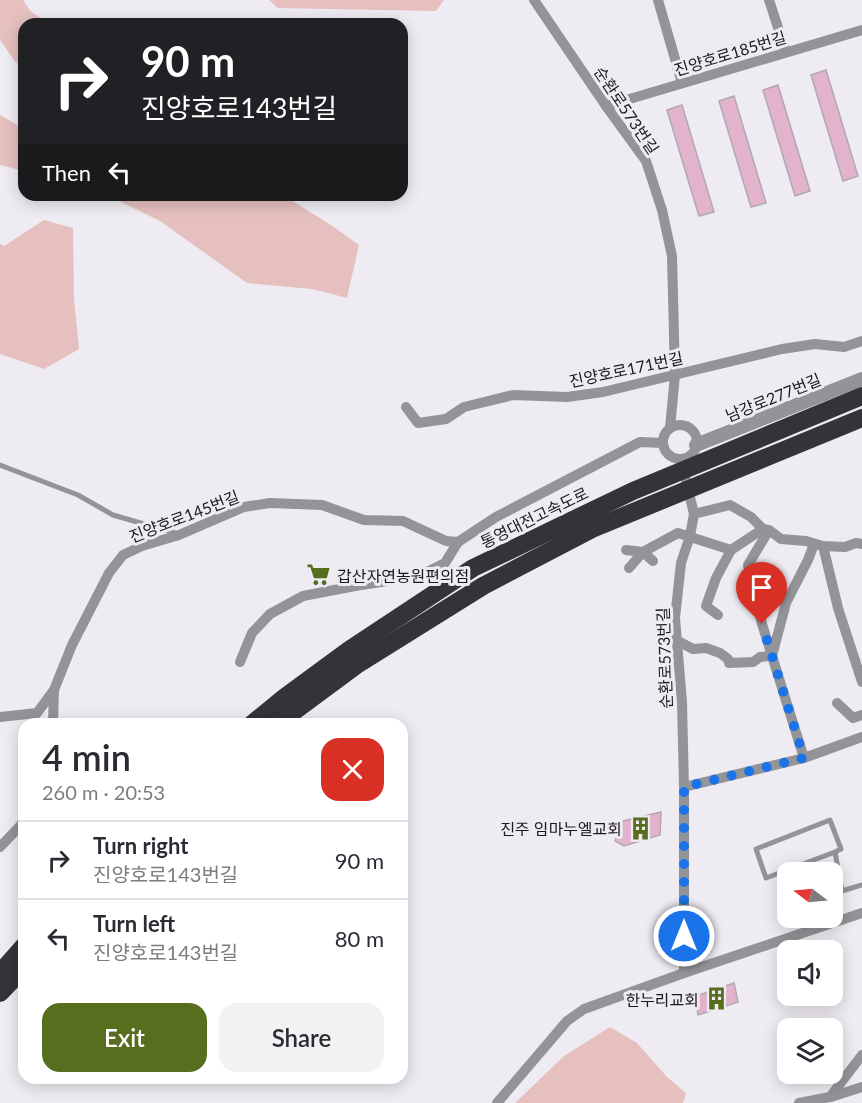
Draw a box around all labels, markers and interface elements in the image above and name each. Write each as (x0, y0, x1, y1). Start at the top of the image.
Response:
street label: 진양호로185번길 (672, 27, 788, 79)
text: 90 m (141, 36, 235, 86)
icon: right (42, 42, 120, 120)
street label: 순환로573번길 (591, 63, 663, 157)
text: 진양호로143번길 (141, 91, 337, 124)
icon: left (103, 156, 136, 189)
text: Then (42, 159, 91, 186)
street label: 진양호로171번길 (567, 348, 685, 390)
street label: 남강로277번길 (722, 369, 824, 425)
street label: 통영대전고속도로 (477, 483, 591, 551)
street label: 진양호로145번길 (126, 486, 242, 546)
supermarket icon: 갑산자연농원편의점 (306, 562, 332, 588)
pin (736, 562, 787, 624)
place label: 갑산자연농원편의점 (337, 566, 469, 585)
icon: arrive (745, 571, 778, 604)
street label: 순환로573번길 (653, 607, 675, 709)
text: 4 min (42, 735, 131, 779)
button: close (321, 738, 384, 801)
text: 260 m · 20:53 (42, 780, 165, 804)
building icon: 진주 임마누엘교회 (627, 815, 653, 841)
place label: 진주 임마누엘교회 (500, 819, 622, 838)
text: Turn right (93, 832, 188, 859)
icon: right (42, 844, 75, 877)
text: 90 m (335, 847, 384, 874)
text: 진양호로143번길 (93, 862, 238, 886)
north arrow (777, 862, 843, 928)
map controls (777, 862, 843, 1084)
position arrow (652, 904, 716, 968)
text: Turn left (93, 910, 175, 937)
icon: left (42, 922, 75, 955)
text: 80 m (335, 925, 384, 952)
text: 진양호로143번길 (93, 940, 238, 964)
button: sound (777, 940, 843, 1006)
building icon: 한누리교회 (704, 986, 730, 1012)
place label: 한누리교회 (625, 990, 699, 1009)
button: Exit (42, 1003, 207, 1072)
button: Share (219, 1003, 384, 1072)
button: layers (777, 1018, 843, 1084)

